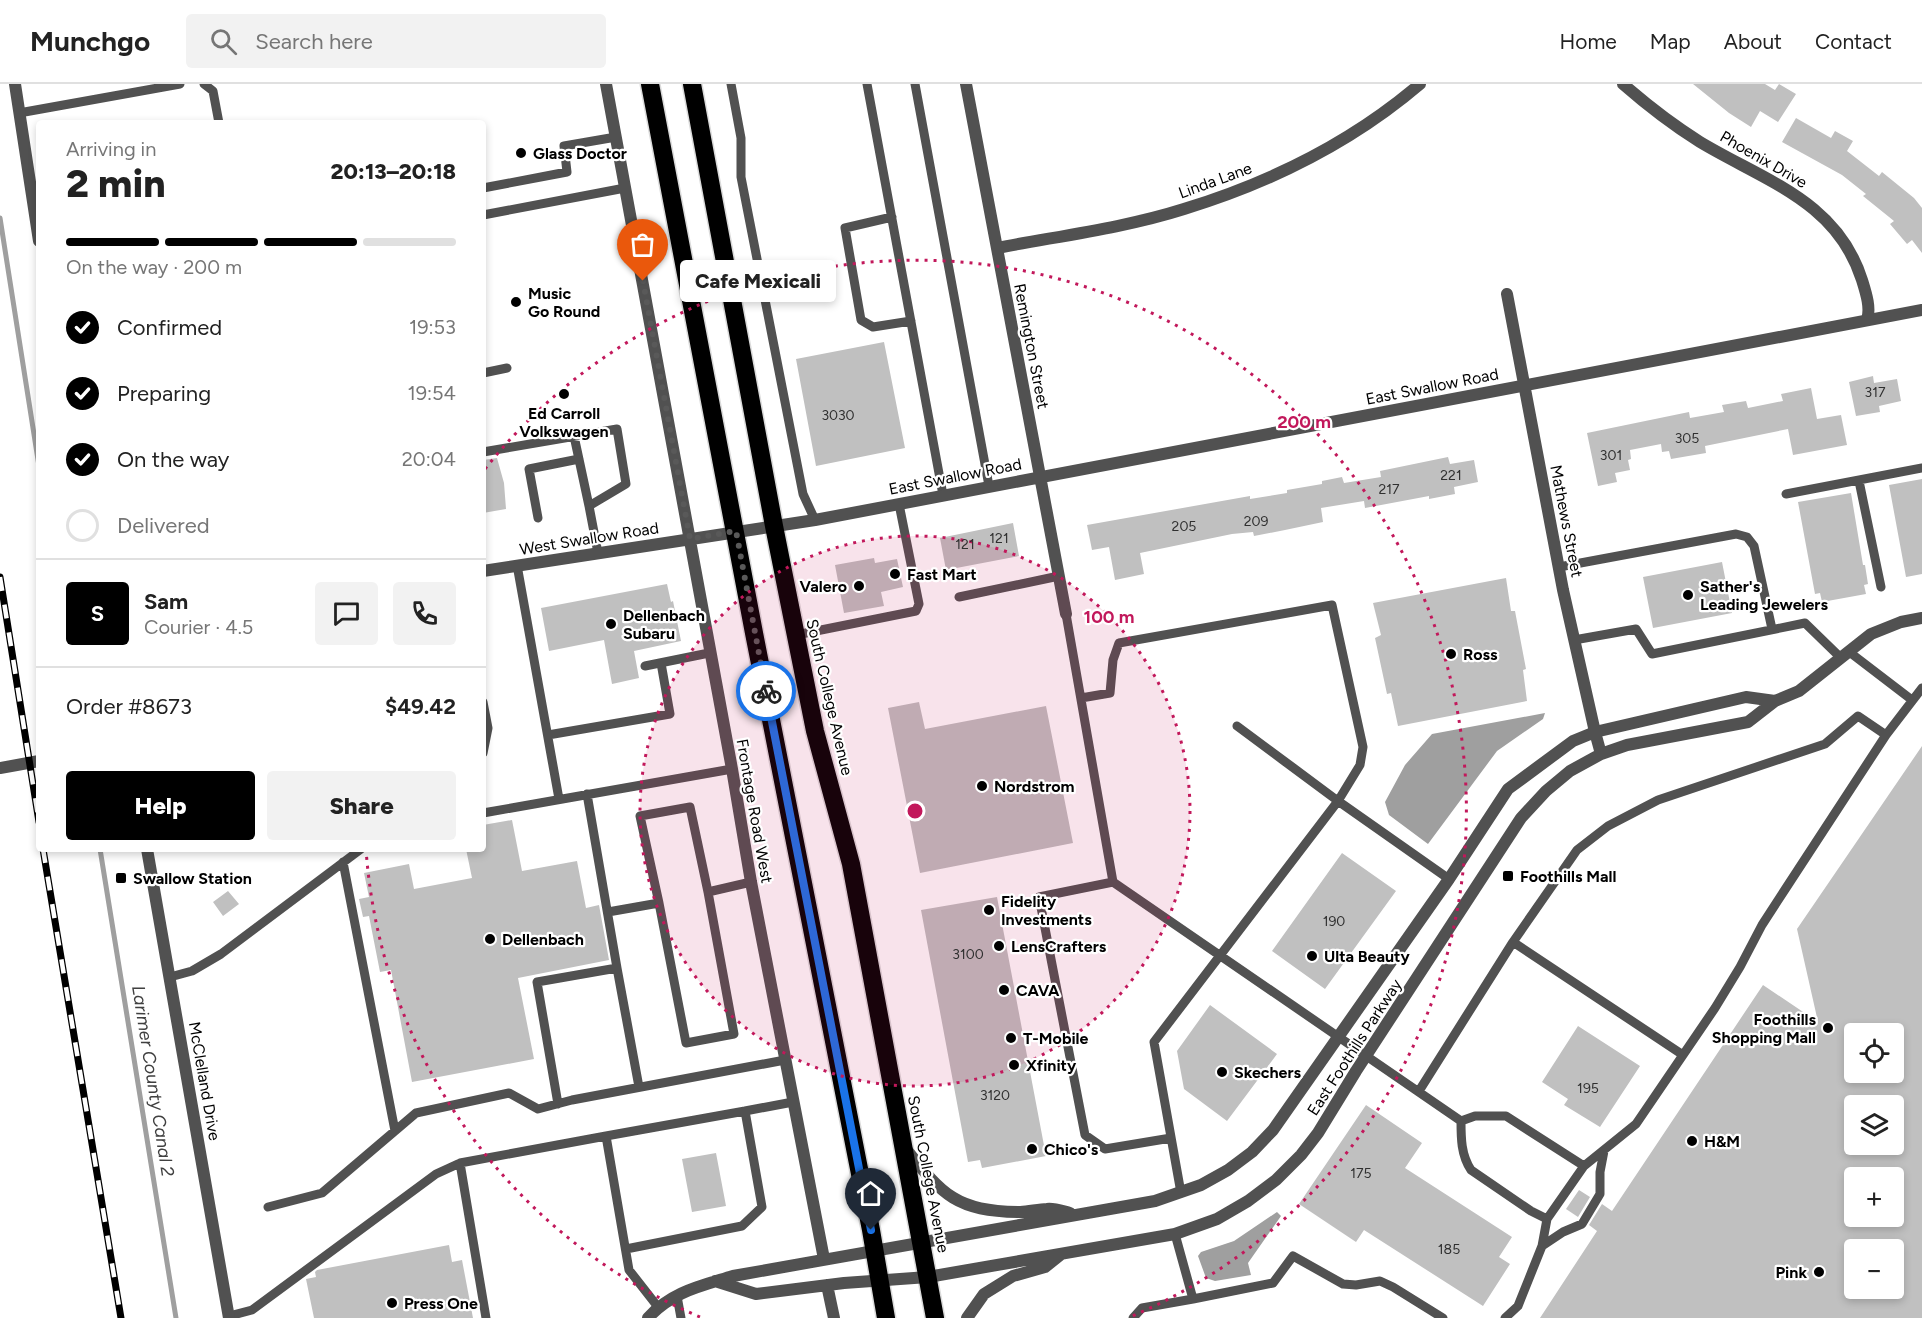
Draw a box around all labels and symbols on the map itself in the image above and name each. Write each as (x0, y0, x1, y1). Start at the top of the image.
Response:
street label: Phoenix Drive (1717, 127, 1811, 192)
place label: Glass Doctor (533, 144, 627, 163)
marker: Glass Doctor (514, 146, 528, 160)
street label: Linda Lane (1176, 158, 1255, 202)
pin (617, 219, 668, 281)
callout: Cafe Mexicali (679, 260, 835, 302)
street label: Remington Street (1010, 282, 1053, 410)
place label: Music Go Round (528, 284, 600, 321)
marker: Music Go Round (509, 295, 523, 309)
street label: East Swallow Road (1364, 364, 1500, 409)
house number: 317 (1865, 384, 1886, 401)
marker: Ed Carroll Volkswagen (557, 387, 571, 401)
place label: Ed Carroll Volkswagen (519, 404, 609, 441)
house number: 3030 (821, 407, 855, 424)
text: 200 m (1277, 411, 1331, 433)
house number: 305 (1675, 430, 1699, 447)
house number: 301 (1600, 447, 1622, 464)
street label: East Swallow Road (887, 454, 1023, 499)
street label: Mathews Street (1546, 463, 1587, 579)
house number: 221 (1440, 467, 1462, 484)
house number: 217 (1378, 481, 1400, 498)
house number: 209 (1244, 513, 1268, 530)
street label: West Swallow Road (518, 518, 660, 559)
house number: 205 (1172, 518, 1196, 535)
house number: 121 (989, 530, 1009, 547)
house number: 121 (955, 536, 975, 553)
place label: Fast Mart (907, 565, 977, 584)
marker: Fast Mart (888, 567, 902, 581)
place label: Valero (799, 577, 847, 596)
place label: Sather's Leading Jewelers (1700, 577, 1828, 614)
marker: Valero (852, 579, 866, 593)
marker: Sather's Leading Jewelers (1681, 588, 1695, 602)
place label: Dellenbach Subaru (623, 606, 705, 643)
text: 100 m (1084, 606, 1134, 628)
marker: Dellenbach Subaru (604, 617, 618, 631)
street label: South College Avenue (802, 617, 857, 777)
place label: Ross (1463, 645, 1498, 664)
marker: Ross (1444, 647, 1458, 661)
courier (736, 661, 796, 721)
street label: Frontage Road West (732, 737, 777, 885)
place label: Nordstrom (994, 777, 1074, 796)
marker: Nordstrom (975, 779, 989, 793)
centre of rings (905, 801, 925, 821)
place label: Foothills Mall (1520, 867, 1616, 886)
place label: Swallow Station (133, 869, 252, 888)
marker: Foothills Mall (1501, 869, 1515, 883)
marker: Swallow Station (114, 871, 128, 885)
place label: Fidelity Investments (1001, 892, 1092, 929)
marker: Fidelity Investments (982, 903, 996, 917)
house number: 190 (1323, 913, 1345, 930)
place label: Dellenbach (502, 930, 584, 949)
marker: Dellenbach (483, 932, 497, 946)
place label: LensCrafters (1011, 937, 1107, 956)
marker: LensCrafters (992, 939, 1006, 953)
house number: 3100 (952, 946, 984, 963)
place label: Ulta Beauty (1324, 947, 1411, 966)
marker: Ulta Beauty (1305, 949, 1319, 963)
street label: East Foothills Parkway (1303, 975, 1406, 1119)
place label: CAVA (1016, 981, 1060, 1000)
marker: CAVA (997, 983, 1011, 997)
water label: Larimer County Canal 2 (127, 984, 179, 1178)
place label: Foothills Shopping Mall (1712, 1010, 1817, 1047)
street label: McClelland Drive (185, 1020, 224, 1142)
marker: Foothills Shopping Mall (1821, 1021, 1835, 1035)
place label: T-Mobile (1023, 1029, 1089, 1048)
marker: T-Mobile (1004, 1031, 1018, 1045)
place label: Xfinity (1026, 1056, 1077, 1075)
marker: Xfinity (1007, 1058, 1021, 1072)
place label: Skechers (1234, 1063, 1302, 1082)
marker: Skechers (1215, 1065, 1229, 1079)
house number: 195 (1577, 1080, 1599, 1097)
house number: 3120 (980, 1087, 1010, 1104)
street label: South College Avenue (904, 1094, 953, 1255)
place label: H&M (1704, 1132, 1740, 1151)
marker: H&M (1685, 1134, 1699, 1148)
place label: Chico's (1044, 1140, 1099, 1159)
marker: Chico's (1025, 1142, 1039, 1156)
house number: 175 (1350, 1165, 1372, 1182)
pin (845, 1168, 896, 1230)
house number: 185 (1438, 1241, 1460, 1258)
place label: Pink (1775, 1263, 1807, 1282)
marker: Pink (1812, 1265, 1826, 1279)
place label: Press One (404, 1294, 478, 1313)
marker: Press One (385, 1296, 399, 1310)

